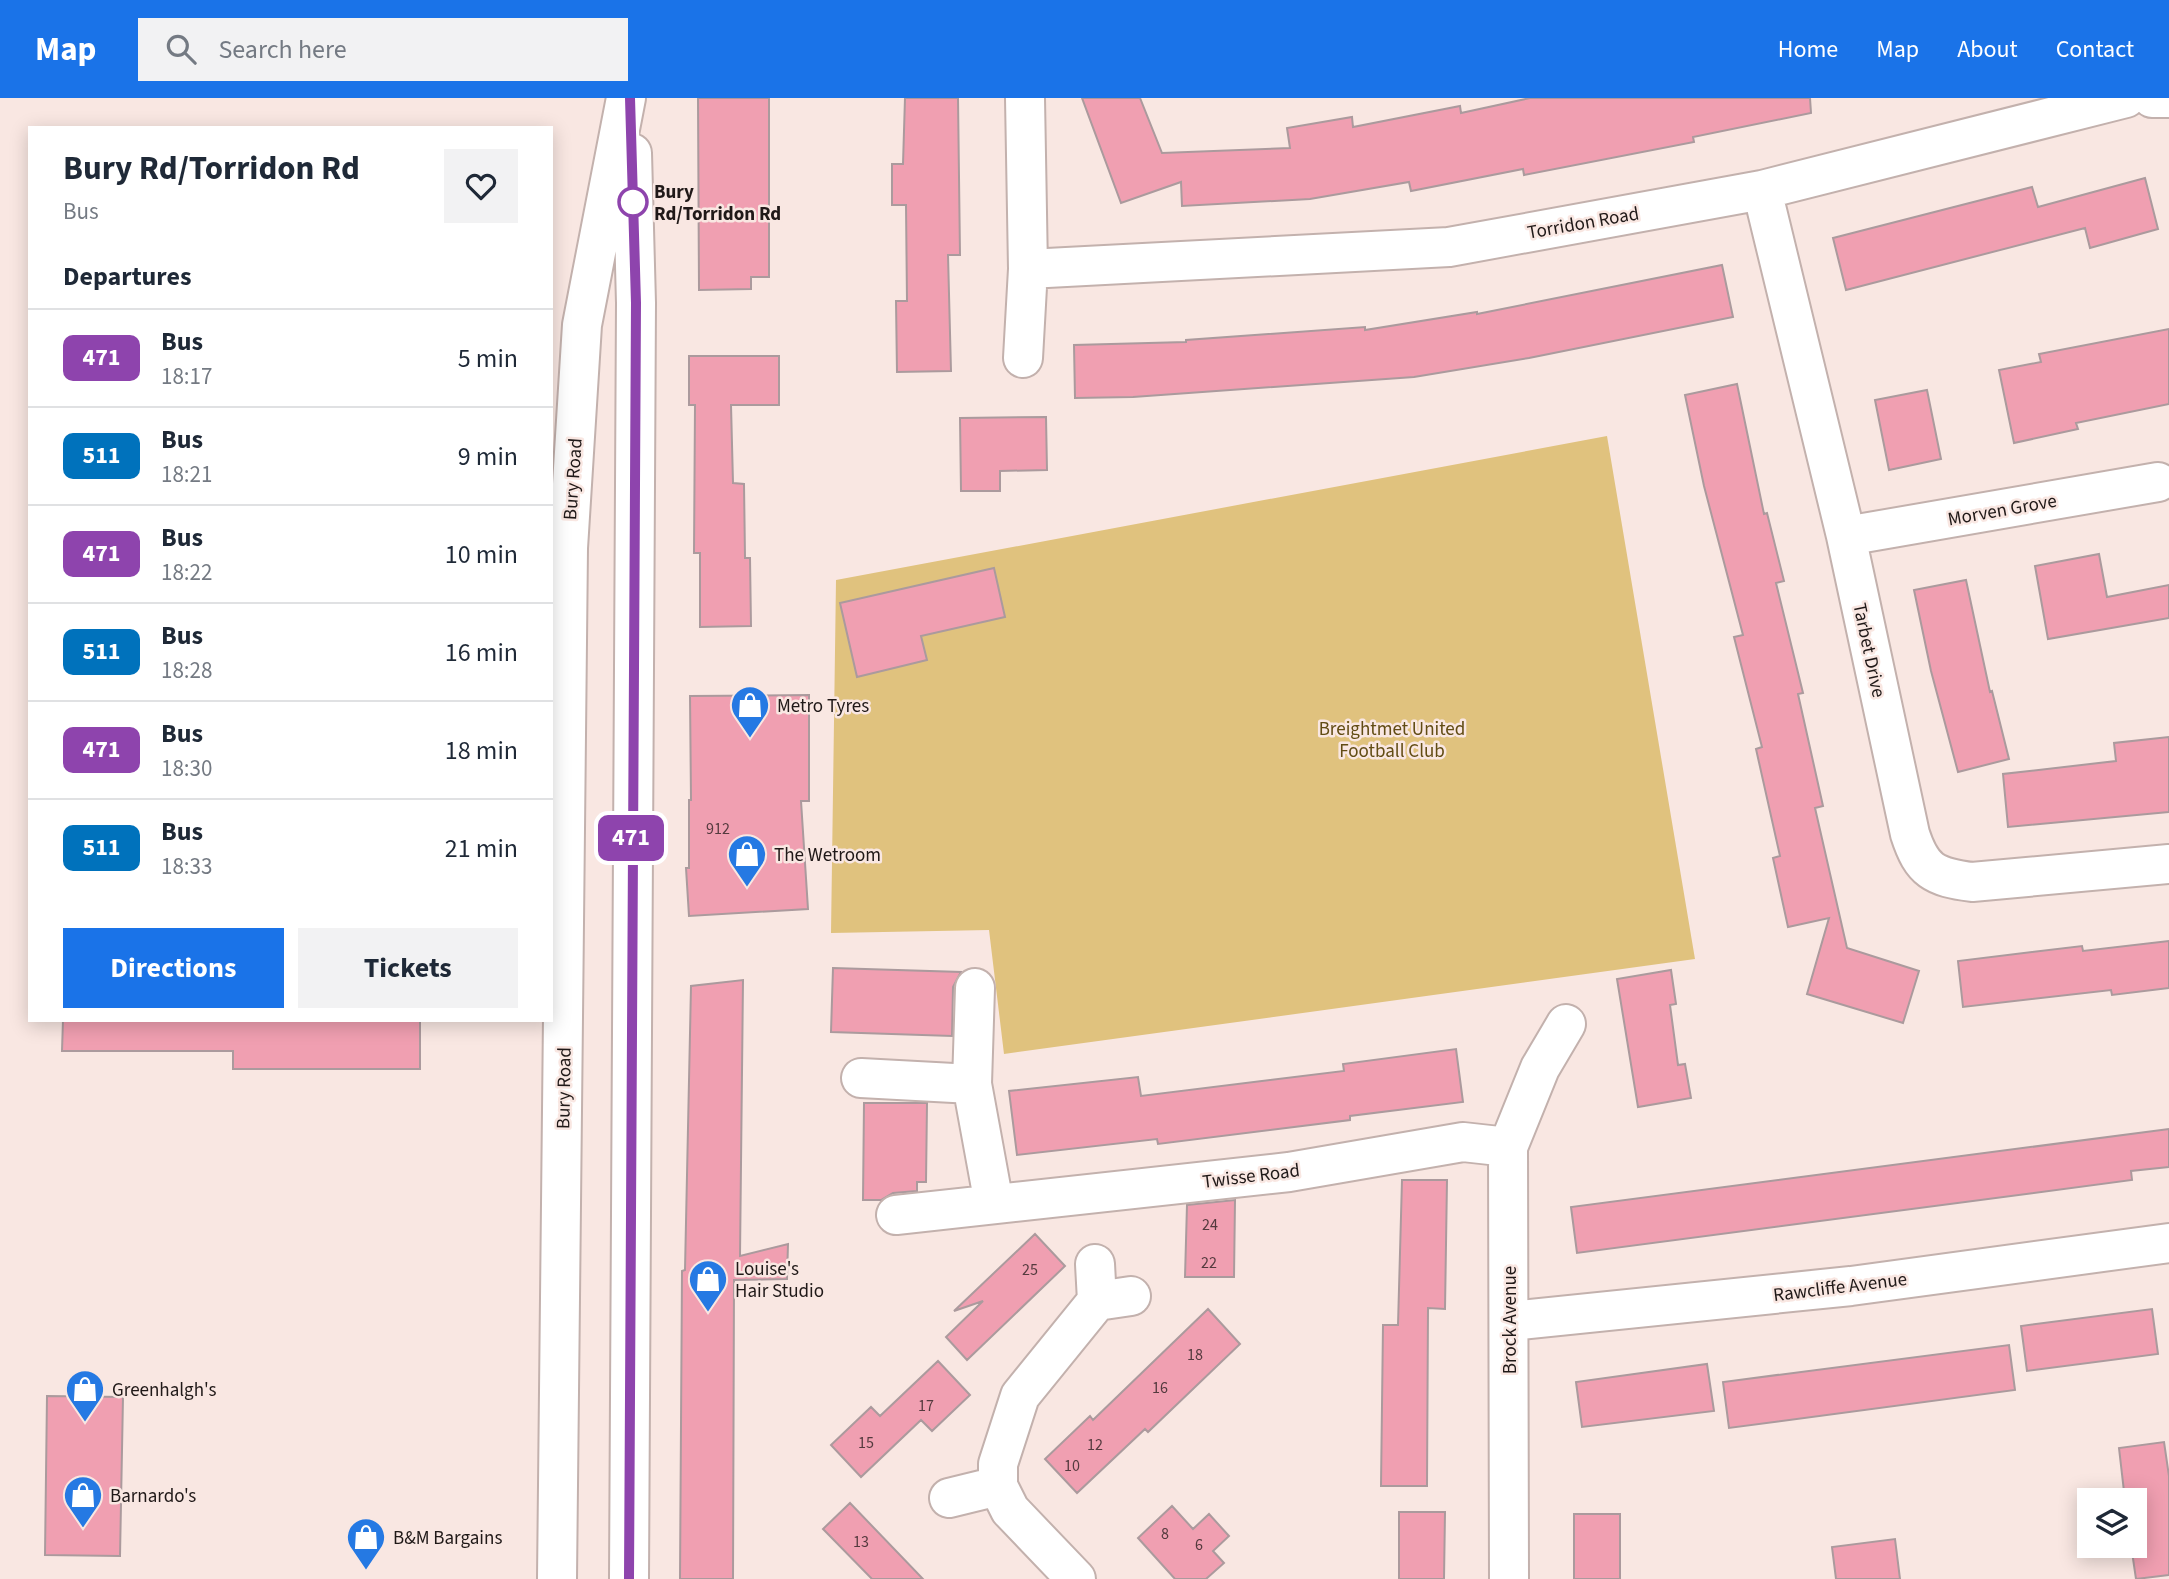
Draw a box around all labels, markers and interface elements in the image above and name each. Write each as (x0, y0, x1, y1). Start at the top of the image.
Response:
search box (138, 18, 628, 81)
text: Map (35, 26, 96, 73)
icon: search (162, 30, 200, 68)
text: Search here (218, 31, 347, 68)
text: Home (1778, 32, 1838, 67)
text: Map (1876, 32, 1919, 67)
text: About (1957, 32, 2018, 67)
text: Contact (2056, 32, 2134, 67)
text: Bury Rd/Torridon Rd (63, 145, 360, 192)
button: heart (444, 149, 518, 223)
place label: Bury Rd/Torridon Rd (654, 179, 781, 228)
marker: Bury Rd/Torridon Rd (618, 187, 648, 217)
text: Bus (63, 195, 99, 228)
street label: Torridon Road (1525, 200, 1641, 247)
text: Departures (63, 258, 191, 295)
text: Bus (161, 323, 203, 360)
text: 471 (82, 340, 121, 375)
text: 5 min (458, 340, 518, 377)
text: 18:17 (161, 360, 212, 393)
text: Bus (161, 421, 203, 458)
street label: Bury Road (557, 437, 590, 521)
text: 511 (82, 438, 121, 473)
text: 9 min (458, 438, 518, 475)
text: 18:21 (161, 458, 212, 491)
street label: Morven Grove (1946, 488, 2059, 533)
text: Bus (161, 519, 203, 556)
text: 471 (82, 536, 121, 571)
text: 10 min (445, 536, 518, 573)
text: 18:22 (161, 556, 212, 589)
street label: Tarbet Drive (1845, 600, 1892, 700)
text: Bus (161, 617, 203, 654)
text: 511 (82, 634, 121, 669)
text: 16 min (445, 634, 518, 671)
text: 18:28 (161, 654, 212, 687)
shop icon: Metro Tyres (729, 684, 771, 739)
place label: Metro Tyres (777, 693, 869, 720)
text: Bus (161, 715, 203, 752)
park label: Breightmet United Football Club (1319, 716, 1465, 765)
text: 471 (82, 732, 121, 767)
text: 18 min (445, 732, 518, 769)
text: 18:30 (161, 752, 212, 785)
text: Bus (161, 813, 203, 850)
line badge: 471 (591, 815, 671, 861)
house number: 912 (706, 818, 730, 840)
text: 471 (612, 820, 650, 855)
text: 511 (82, 830, 121, 865)
text: 21 min (445, 830, 518, 867)
shop icon: The Wetroom (726, 833, 768, 888)
place label: The Wetroom (774, 842, 881, 869)
text: 18:33 (161, 850, 212, 883)
button: Directions (63, 928, 284, 1008)
button: Tickets (298, 928, 518, 1008)
street label: Bury Road (550, 1047, 579, 1129)
street label: Twisse Road (1201, 1157, 1301, 1196)
house number: 24 (1202, 1214, 1218, 1236)
house number: 22 (1201, 1252, 1217, 1274)
place label: Louise's Hair Studio (735, 1256, 824, 1305)
shop icon: Louise's Hair Studio (687, 1258, 729, 1313)
house number: 25 (1022, 1259, 1038, 1281)
street label: Brock Avenue (1497, 1266, 1524, 1374)
street label: Rawcliffe Avenue (1772, 1266, 1909, 1309)
house number: 18 (1187, 1344, 1203, 1366)
shop icon: Greenhalgh's (64, 1368, 106, 1423)
place label: Greenhalgh's (112, 1377, 216, 1404)
house number: 16 (1152, 1377, 1168, 1399)
house number: 17 (918, 1395, 934, 1417)
house number: 15 (858, 1432, 874, 1454)
house number: 12 (1087, 1434, 1103, 1456)
house number: 10 (1064, 1455, 1080, 1477)
shop icon: Barnardo's (62, 1474, 104, 1529)
place label: Barnardo's (110, 1483, 196, 1510)
map controls (2077, 1488, 2147, 1558)
button: layers (2077, 1488, 2147, 1558)
shop icon: B&M Bargains (345, 1516, 387, 1571)
house number: 8 (1161, 1523, 1169, 1545)
place label: B&M Bargains (393, 1525, 502, 1552)
house number: 13 (853, 1531, 869, 1553)
house number: 6 (1195, 1534, 1203, 1556)

